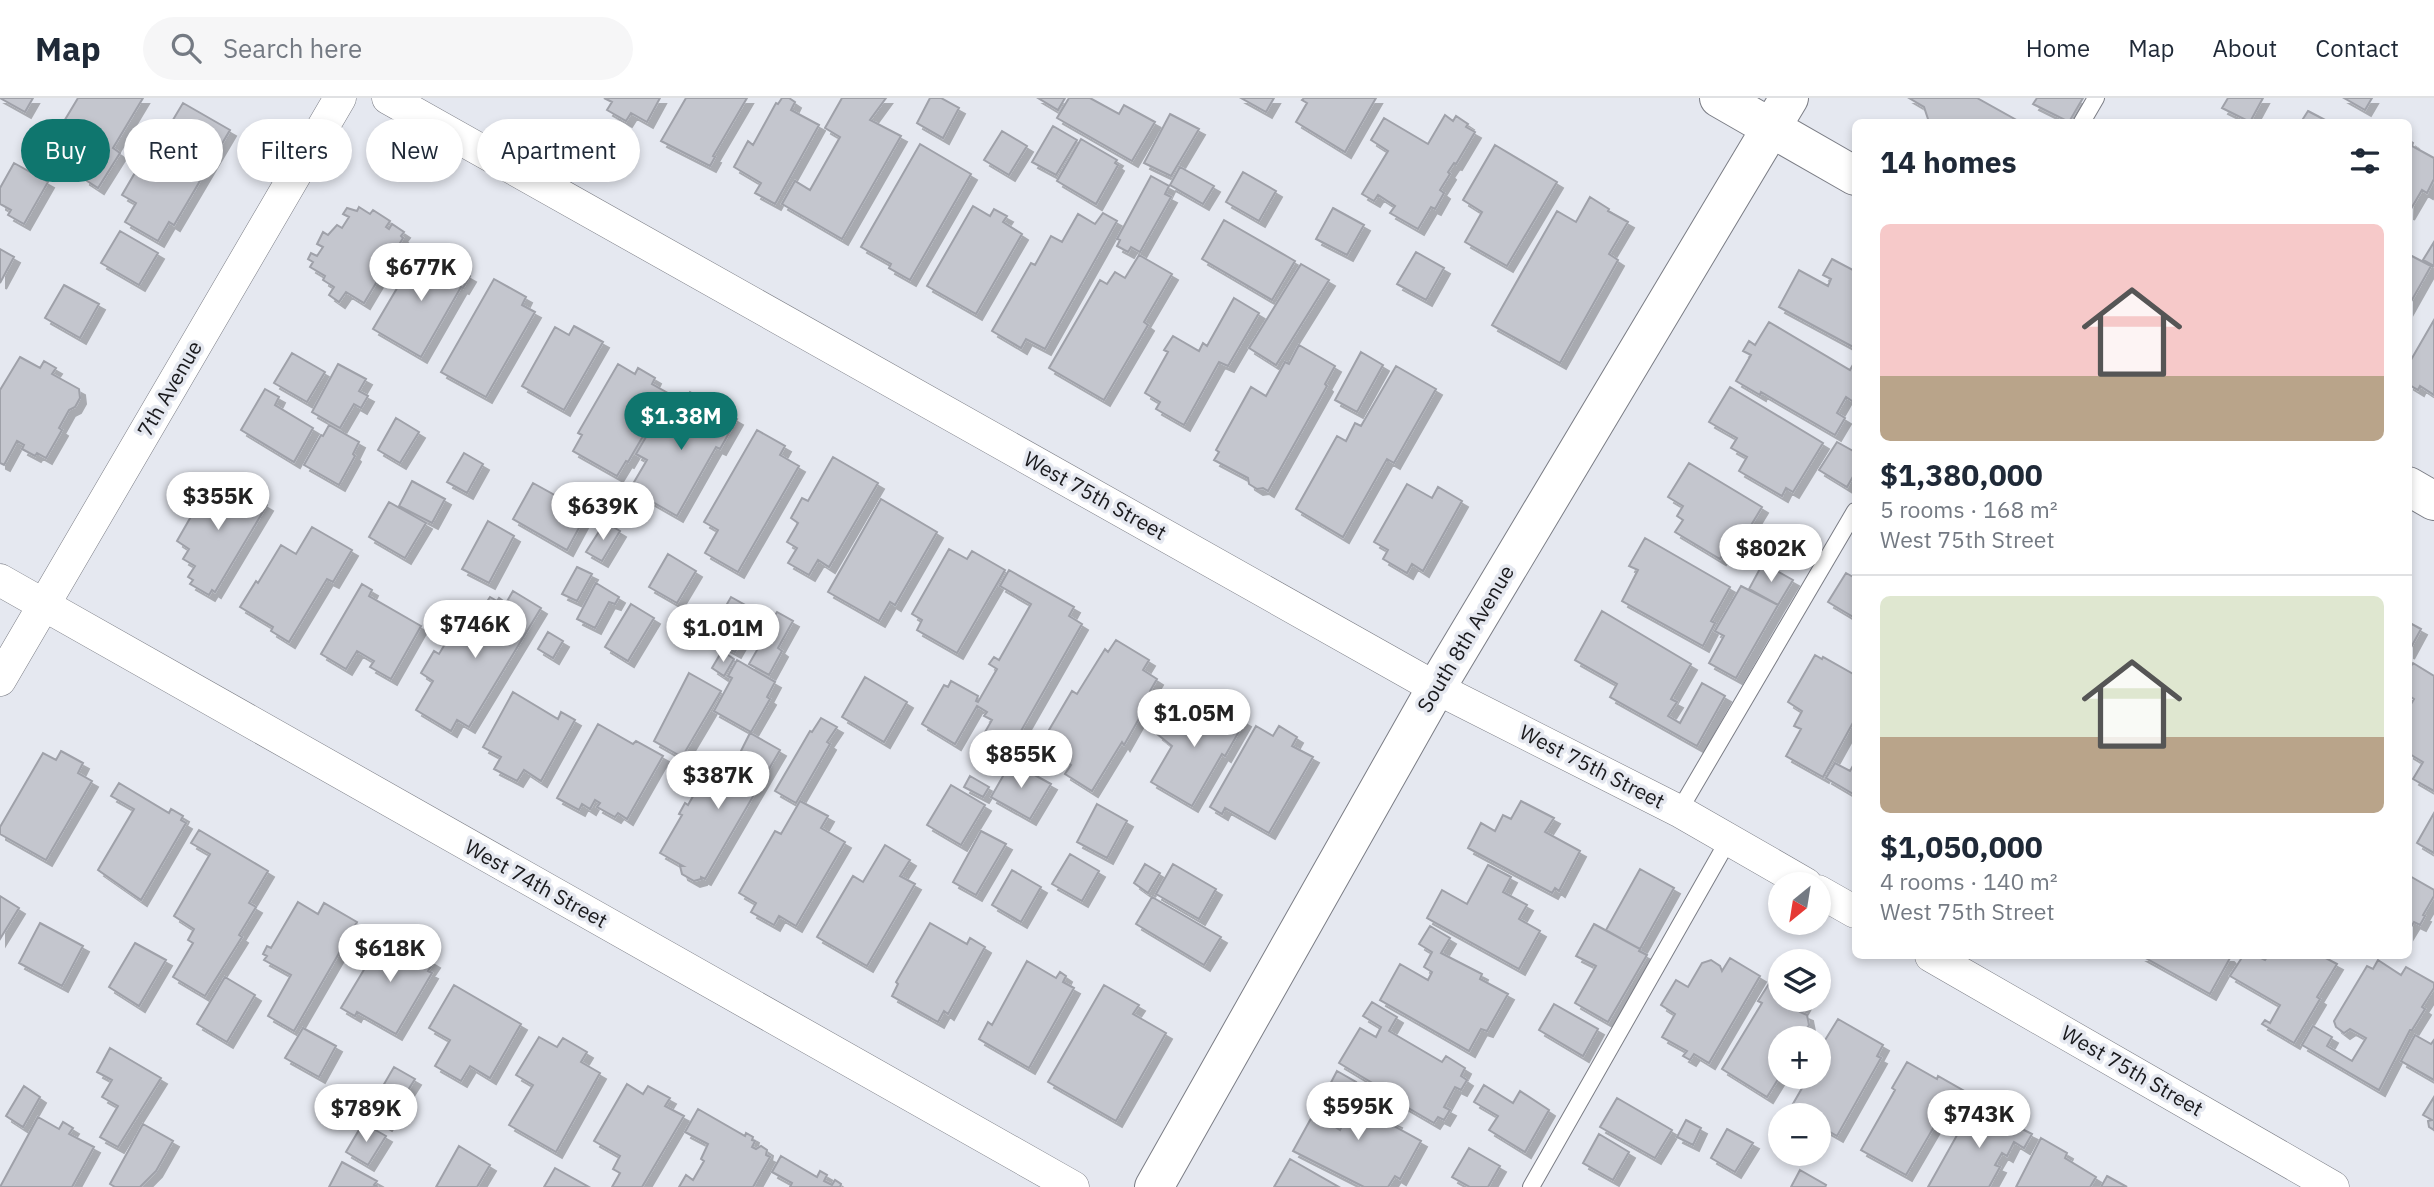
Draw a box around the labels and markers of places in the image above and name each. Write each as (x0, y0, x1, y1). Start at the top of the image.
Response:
pin: $677K (372, 244, 470, 303)
pin: $1.38M (624, 392, 738, 452)
pin: $355K (169, 472, 267, 532)
pin: $639K (554, 482, 652, 542)
pin: $802K (1722, 524, 1820, 584)
pin: $746K (426, 601, 524, 660)
pin: $1.01M (666, 604, 780, 664)
pin: $1.05M (1137, 690, 1251, 749)
pin: $855K (972, 730, 1070, 790)
pin: $387K (669, 752, 767, 811)
pin: $618K (341, 924, 439, 984)
pin: $595K (1309, 1082, 1407, 1142)
pin: $789K (317, 1084, 415, 1144)
pin: $743K (1930, 1090, 2028, 1150)

